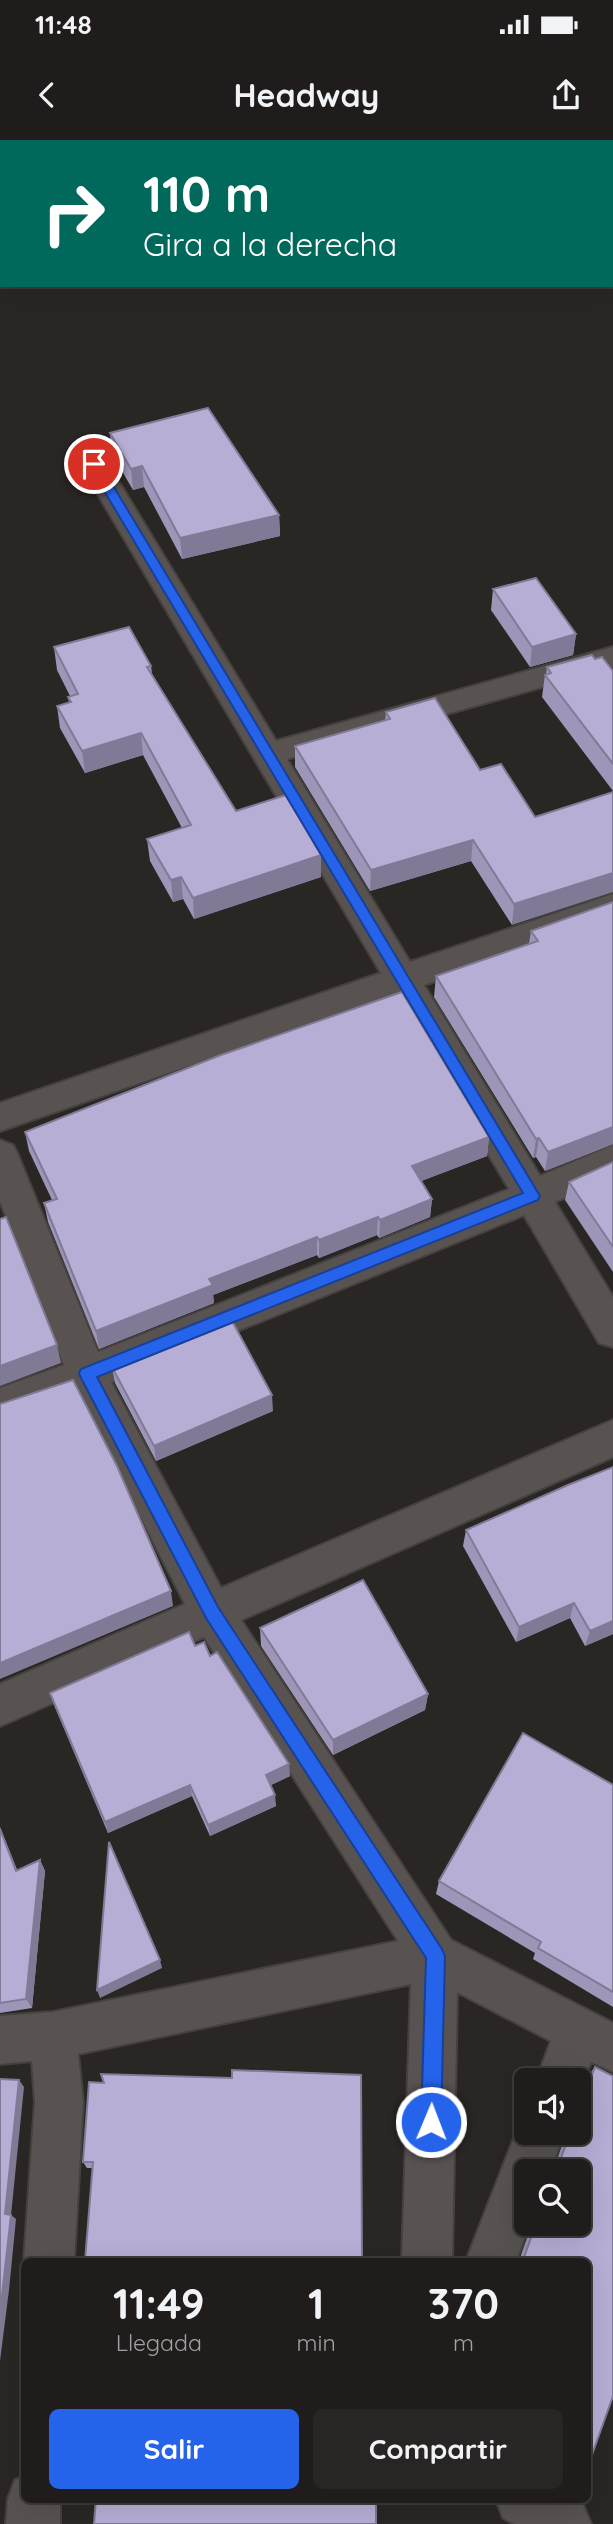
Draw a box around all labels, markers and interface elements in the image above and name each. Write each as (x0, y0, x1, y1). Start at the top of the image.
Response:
text: 11:48 (35, 8, 92, 41)
text: Headway (234, 75, 379, 115)
icon: back (28, 76, 66, 114)
icon: share (547, 76, 585, 114)
text: 110 m (143, 163, 270, 224)
icon: right (28, 168, 119, 259)
text: Gira a la derecha (143, 224, 397, 264)
pin (64, 434, 124, 494)
icon: arrive (75, 445, 113, 483)
map controls (514, 2068, 591, 2236)
button: sound (514, 2068, 591, 2145)
position arrow (394, 2085, 468, 2159)
button: search (514, 2159, 591, 2236)
text: 11:49 (113, 2277, 205, 2330)
text: 1 (308, 2277, 324, 2330)
text: 370 (428, 2277, 499, 2330)
text: Llegada (116, 2328, 202, 2357)
text: min (297, 2328, 336, 2357)
text: m (453, 2328, 474, 2357)
button: Salir (49, 2409, 299, 2489)
button: Compartir (313, 2409, 563, 2489)

